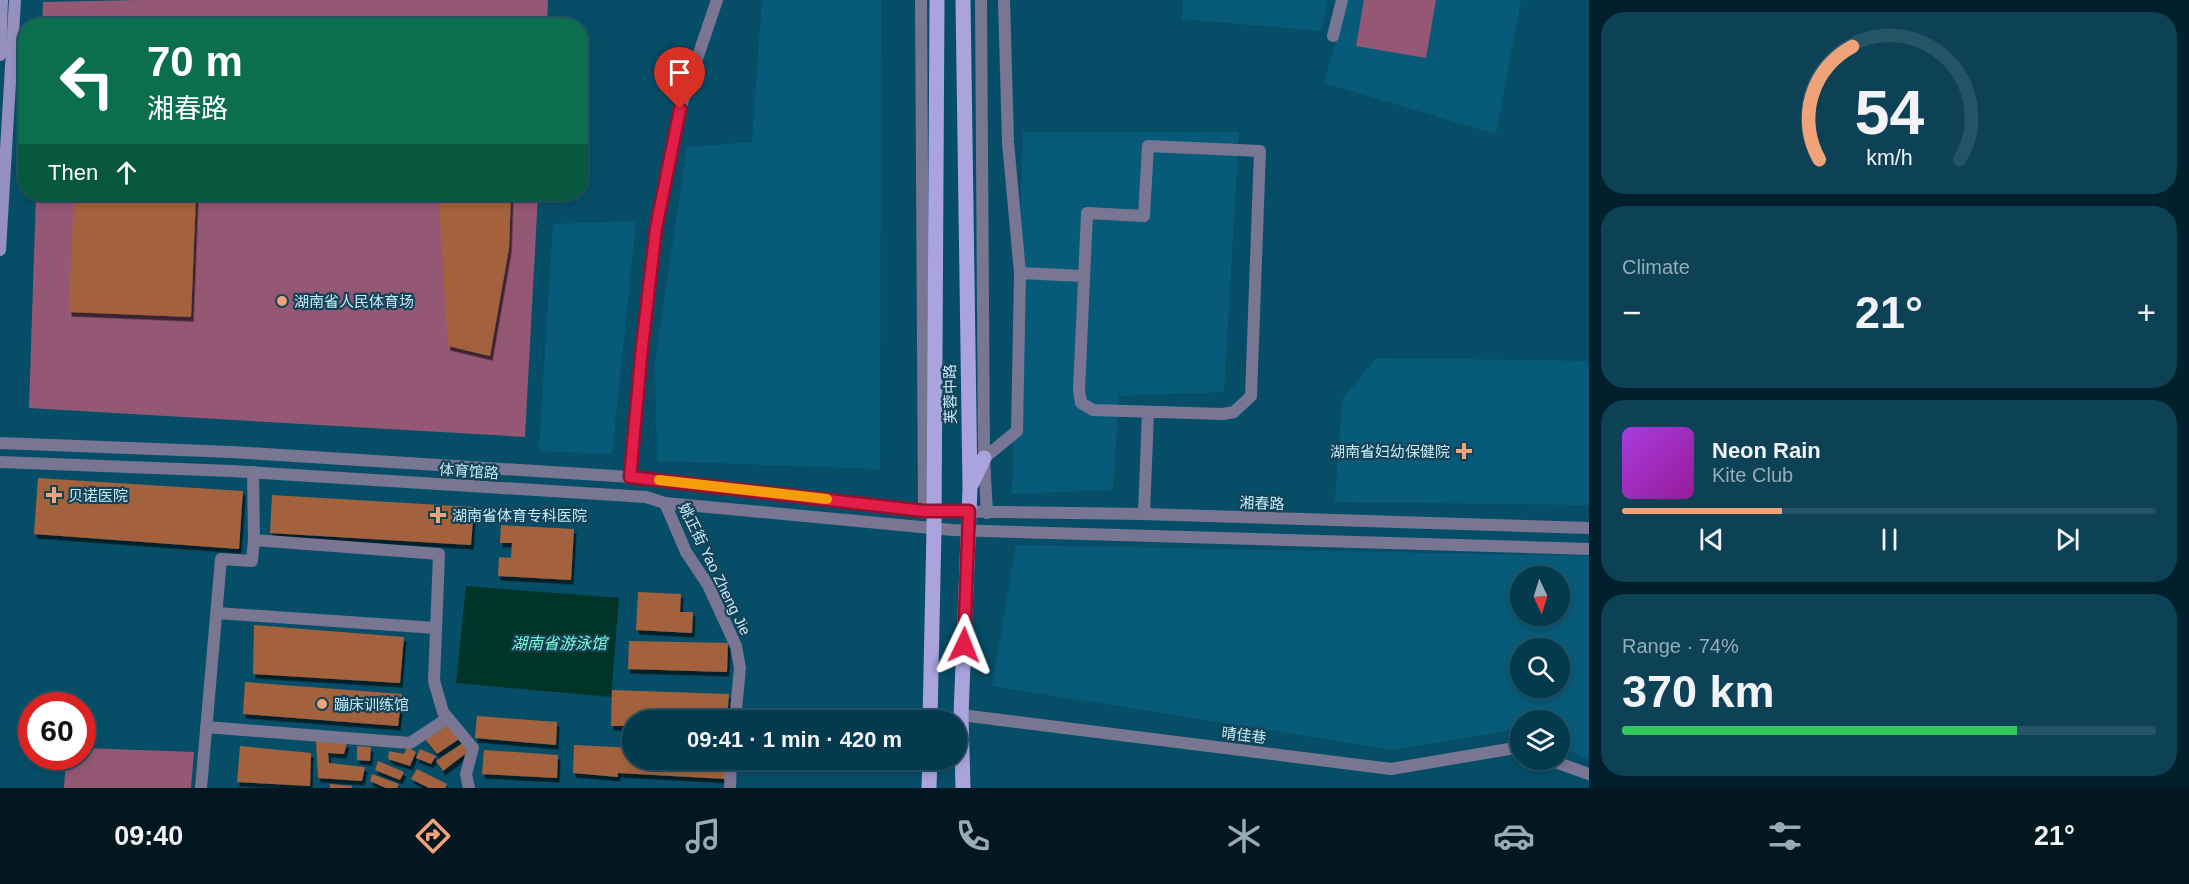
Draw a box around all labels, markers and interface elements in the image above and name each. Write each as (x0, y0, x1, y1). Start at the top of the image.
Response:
text: 70 m (147, 38, 243, 85)
icon: left (48, 42, 126, 120)
pin (654, 47, 705, 109)
icon: arrive (663, 56, 696, 89)
text: 54 (1854, 78, 1924, 147)
text: 湘春路 (147, 94, 228, 124)
text: km/h (1866, 146, 1912, 170)
icon: ahead (110, 156, 143, 189)
text: Then (48, 160, 98, 185)
text: Climate (1622, 256, 1690, 278)
text: 21° (1855, 287, 1923, 338)
place label: 湖南省人民体育场 (294, 293, 414, 310)
marker: 湖南省人民体育场 (275, 294, 289, 308)
text: − (1622, 294, 1641, 331)
text: + (2137, 294, 2156, 331)
street label: 芙蓉中路 (941, 364, 959, 424)
text: Neon Rain (1712, 438, 1821, 463)
marker: 湖南省妇幼保健院 (1455, 442, 1473, 460)
place label: 湖南省妇幼保健院 (1330, 443, 1450, 460)
street label: 体育馆路 (438, 460, 500, 482)
text: Kite Club (1712, 464, 1793, 486)
marker: 贝诺医院 (45, 486, 63, 504)
place label: 贝诺医院 (68, 487, 128, 504)
street label: 湘春路 (1239, 494, 1285, 512)
street label: 姚正街 Yao Zheng Jie (676, 500, 754, 638)
marker: 湖南省体育专科医院 (429, 506, 447, 524)
place label: 湖南省体育专科医院 (452, 507, 587, 524)
icon: previous (1695, 523, 1728, 556)
icon: pause (1873, 523, 1906, 556)
icon: next (2051, 523, 2084, 556)
north arrow (1510, 566, 1570, 626)
map controls (1510, 566, 1570, 770)
position arrow (932, 613, 996, 677)
water label: 湖南省游泳馆 (511, 635, 609, 652)
text: Range · 74% (1622, 635, 1739, 657)
button: search (1510, 638, 1570, 698)
text: 370 km (1622, 666, 1775, 717)
speed limit sign: 60 (18, 692, 96, 770)
place label: 蹦床训练馆 (334, 696, 409, 713)
marker: 蹦床训练馆 (315, 697, 329, 711)
button: layers (1510, 710, 1570, 770)
street label: 晴佳巷 (1221, 724, 1267, 746)
text: 09:41 · 1 min · 420 m (687, 727, 902, 752)
icon: directions (412, 815, 454, 857)
icon: music (682, 815, 724, 857)
icon: phone (952, 815, 994, 857)
icon: climate (1223, 815, 1265, 857)
icon: car (1493, 815, 1535, 857)
icon: filters (1764, 815, 1806, 857)
text: 09:40 (114, 821, 183, 851)
text: 21° (2034, 821, 2075, 851)

